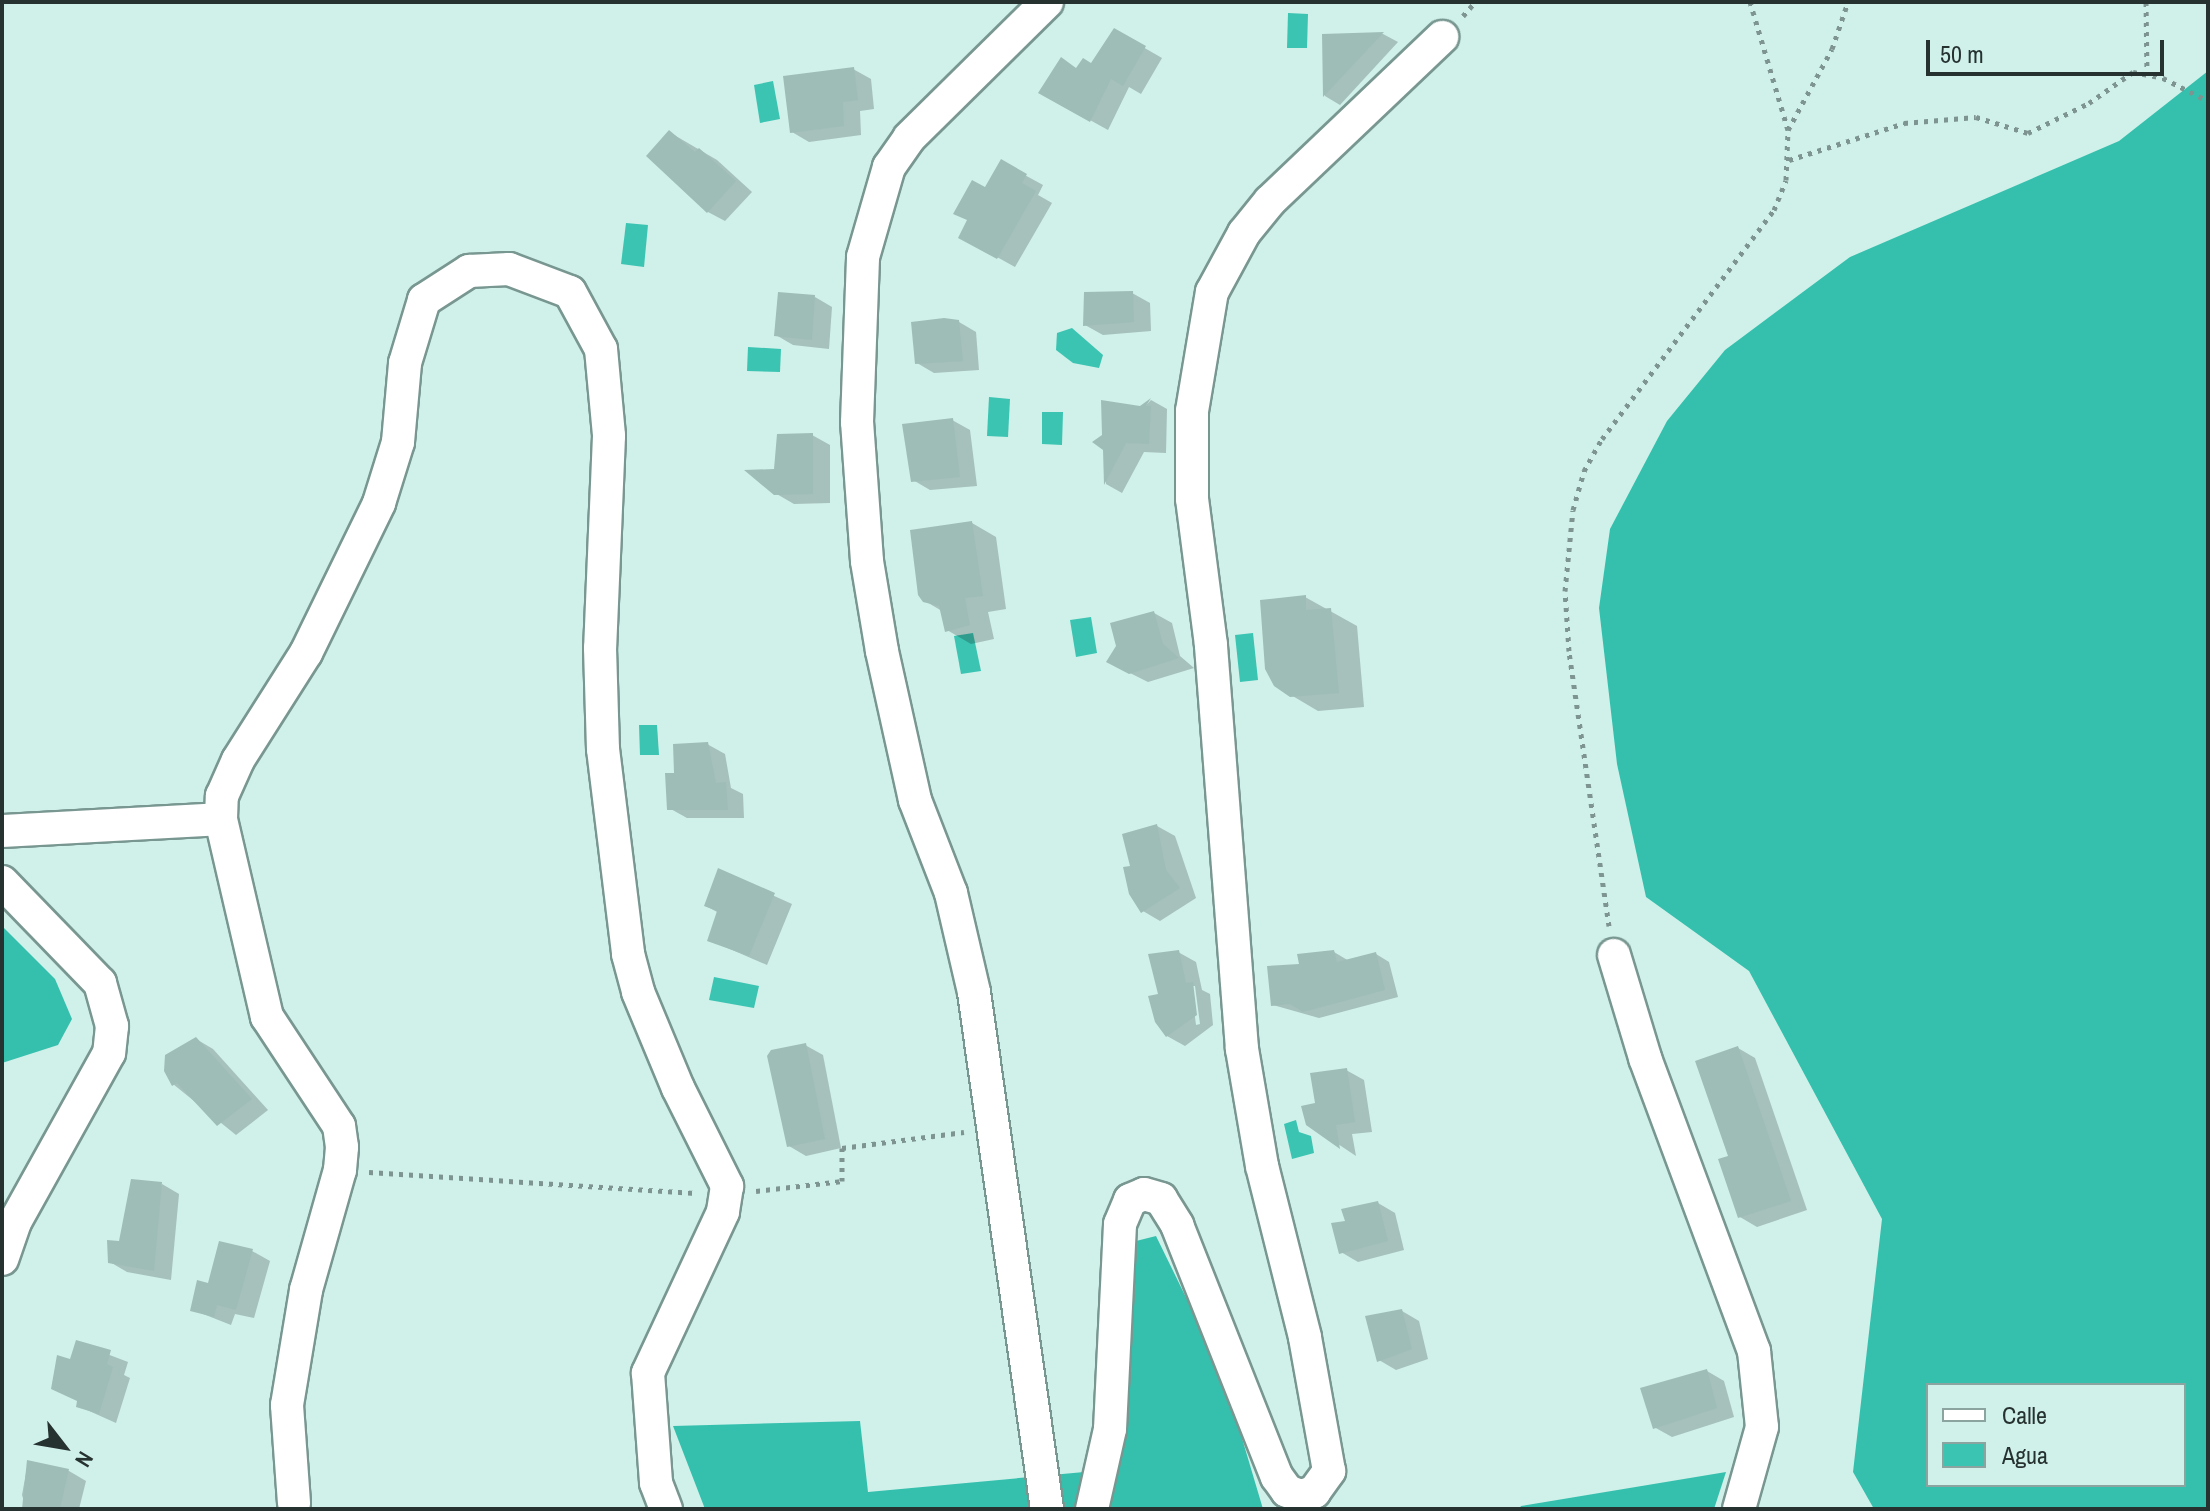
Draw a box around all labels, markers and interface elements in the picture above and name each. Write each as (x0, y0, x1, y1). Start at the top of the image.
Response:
scale bar (1930, 24, 2168, 74)
text: 50 m (1940, 38, 1984, 70)
legend (1926, 1383, 2186, 1487)
text: Calle (2002, 1399, 2047, 1431)
north arrow (24, 1407, 104, 1487)
text: Agua (2002, 1439, 2048, 1471)
text: N (68, 1446, 101, 1473)

